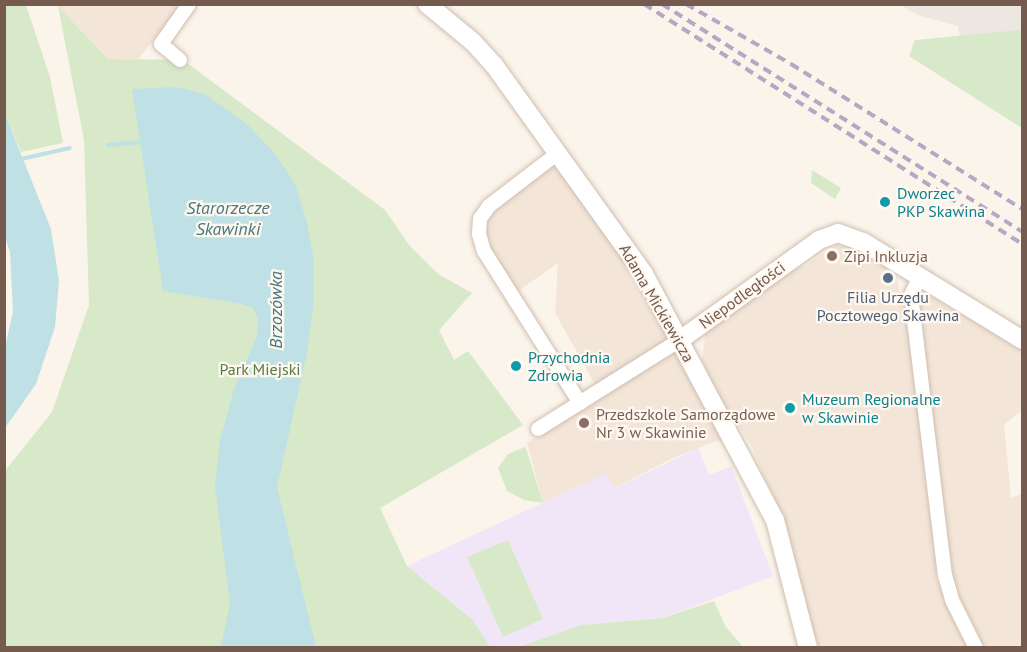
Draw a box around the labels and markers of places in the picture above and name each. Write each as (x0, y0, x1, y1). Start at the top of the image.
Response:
place label: Dworzec PKP Skawina (897, 183, 986, 221)
marker: Dworzec PKP Skawina (878, 195, 892, 209)
place label: Zipi Inkluzja (844, 246, 928, 266)
marker: Zipi Inkluzja (825, 249, 839, 263)
marker: Filia Urzędu Pocztowego Skawina (881, 271, 895, 285)
place label: Filia Urzędu Pocztowego Skawina (817, 287, 959, 325)
place label: Przychodnia Zdrowia (528, 347, 610, 385)
marker: Przychodnia Zdrowia (509, 359, 523, 373)
place label: Muzeum Regionalne w Skawinie (802, 389, 941, 427)
marker: Muzeum Regionalne w Skawinie (783, 401, 797, 415)
place label: Przedszkole Samorządowe Nr 3 w Skawinie (596, 404, 776, 442)
marker: Przedszkole Samorządowe Nr 3 w Skawinie (577, 416, 591, 430)

